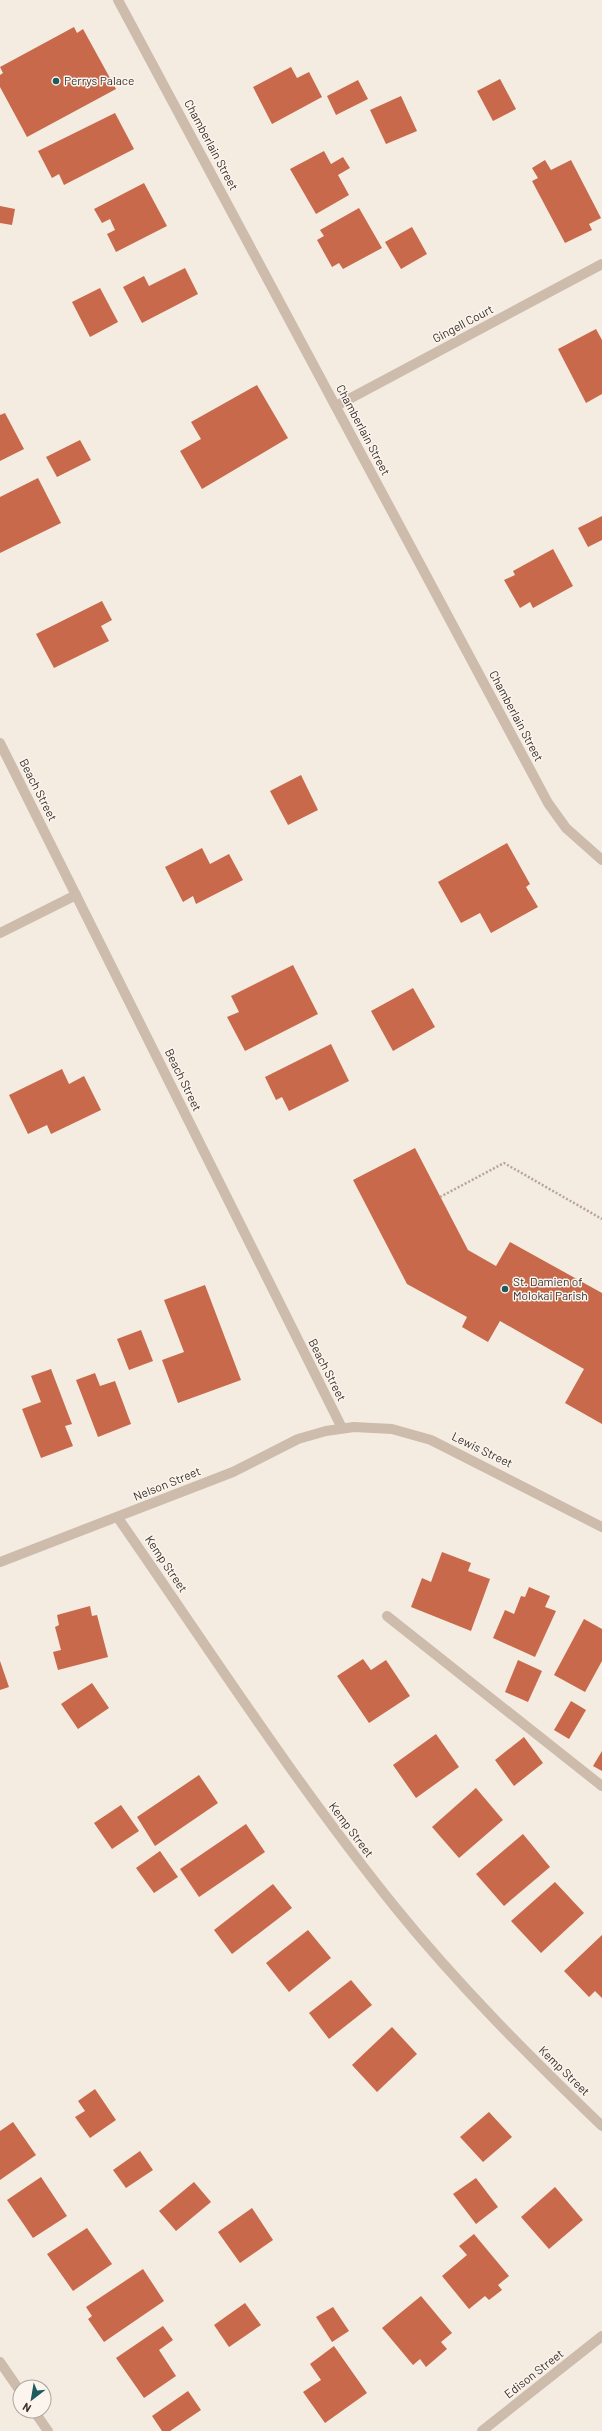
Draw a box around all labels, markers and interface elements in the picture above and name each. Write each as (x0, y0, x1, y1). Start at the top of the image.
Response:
place label: Perrys Palace (64, 73, 134, 87)
marker: Perrys Palace (51, 76, 61, 86)
street label: Chamberlain Street (182, 97, 242, 192)
street label: Gingell Court (430, 301, 495, 345)
street label: Chamberlain Street (334, 382, 394, 477)
street label: Chamberlain Street (487, 668, 547, 763)
street label: Beach Street (17, 756, 61, 823)
street label: Beach Street (163, 1046, 205, 1113)
place label: St. Damien of Molokai Parish (513, 1274, 588, 1302)
marker: St. Damien of Molokai Parish (500, 1284, 510, 1294)
street label: Beach Street (306, 1336, 350, 1403)
street label: Lewis Street (450, 1428, 515, 1470)
street label: Nelson Street (131, 1463, 202, 1503)
street label: Kemp Street (143, 1532, 191, 1594)
street label: Kemp Street (327, 1799, 377, 1860)
street label: Kemp Street (536, 2043, 593, 2098)
street label: Edison Street (501, 2346, 566, 2401)
north arrow (12, 2379, 52, 2419)
text: N (20, 2401, 33, 2415)

